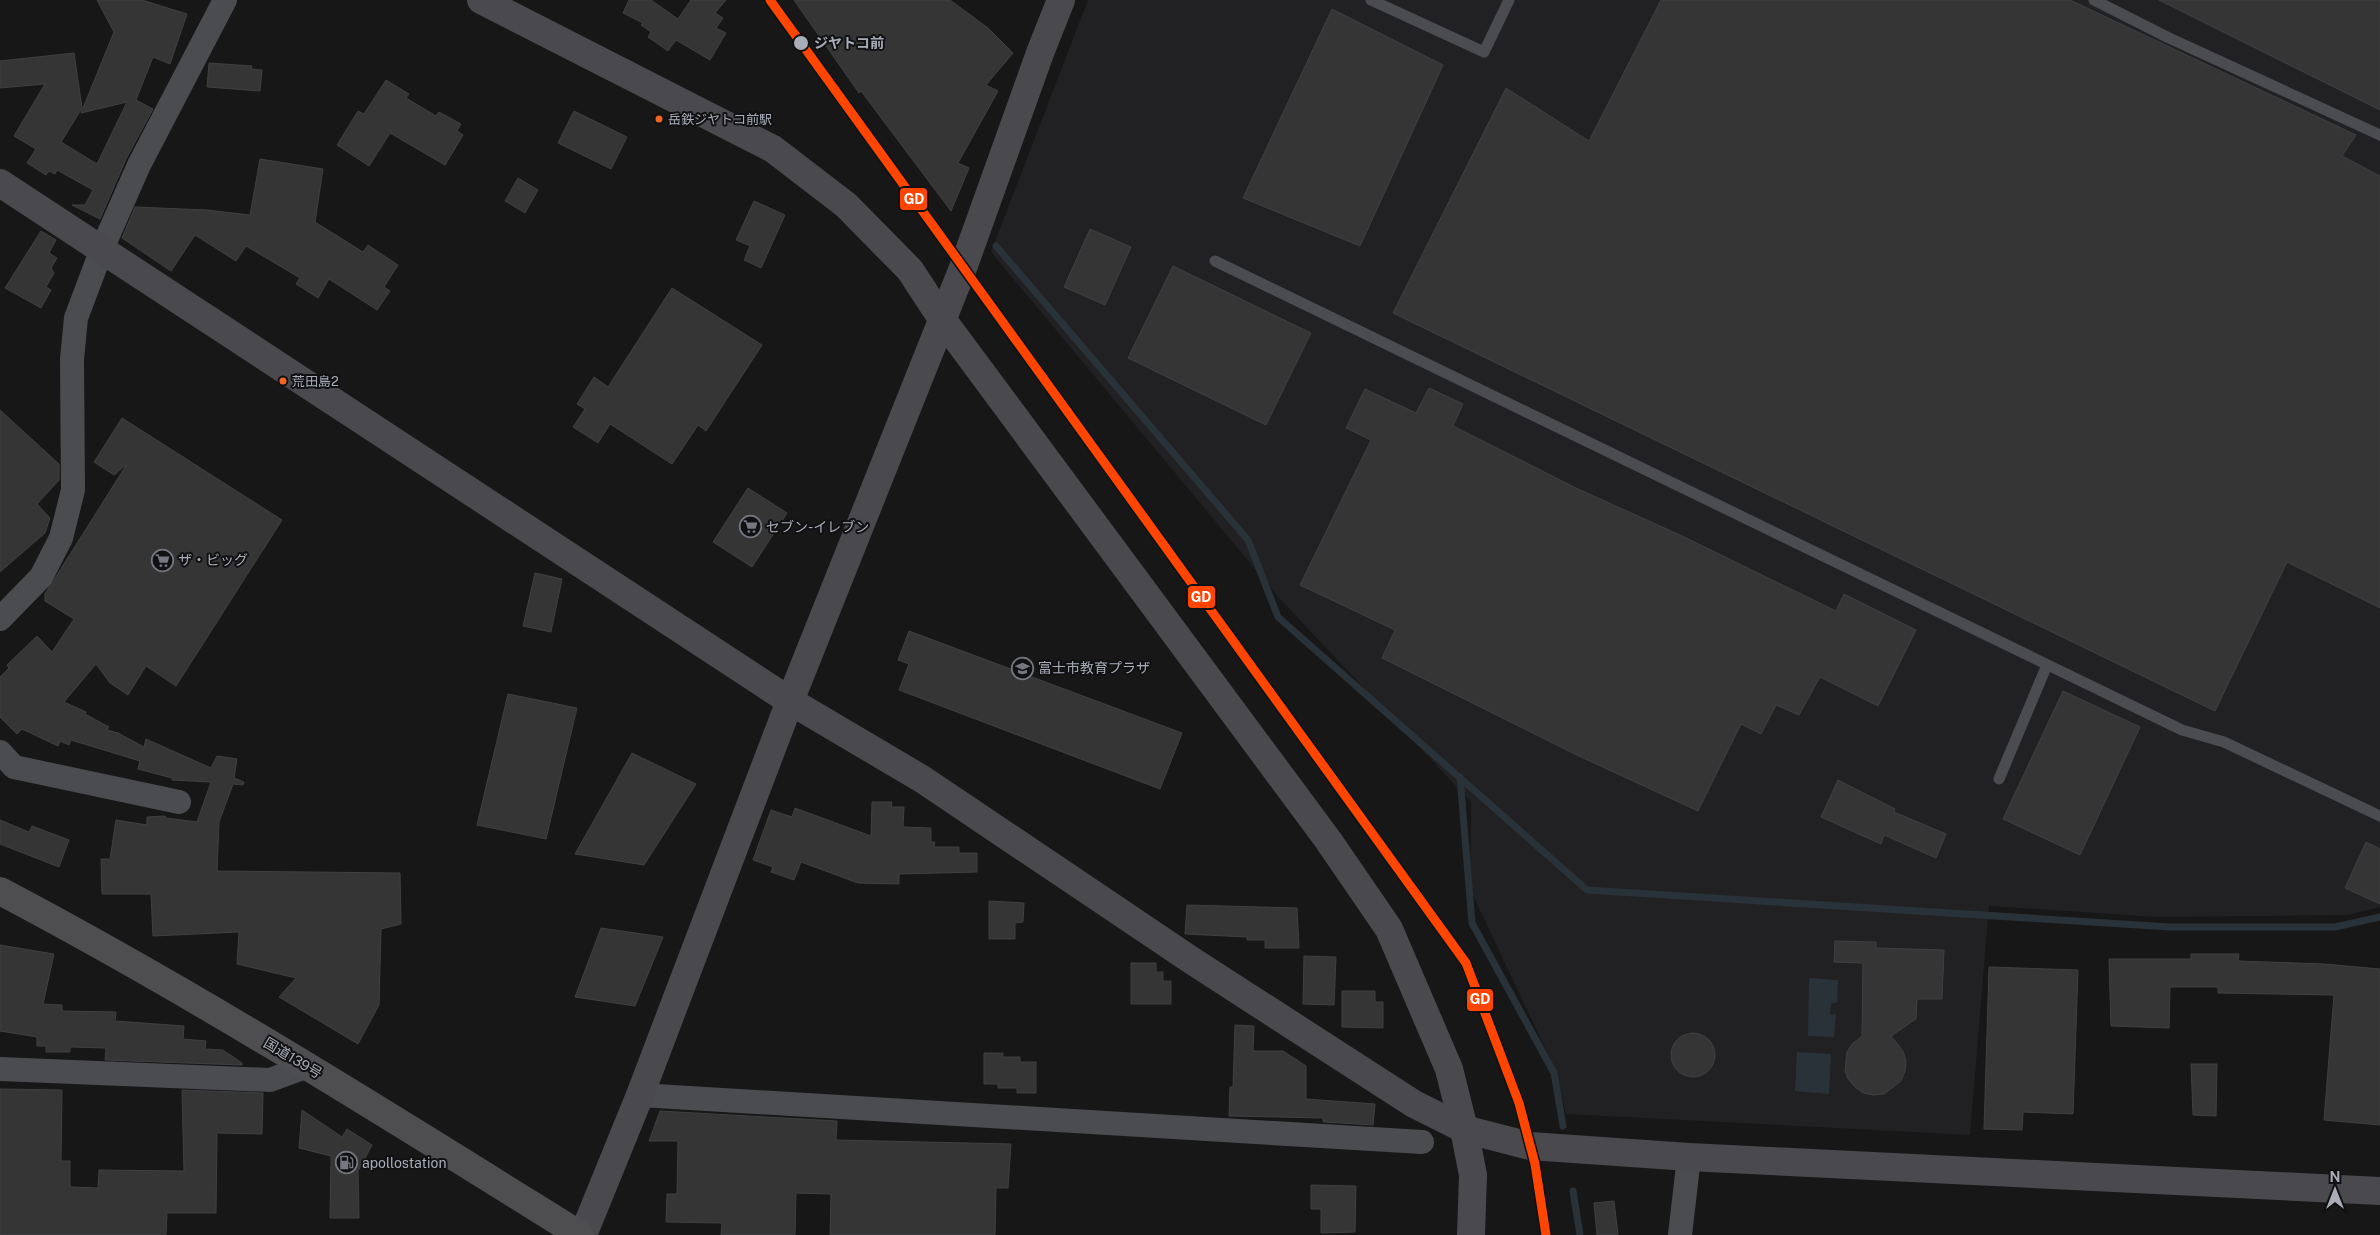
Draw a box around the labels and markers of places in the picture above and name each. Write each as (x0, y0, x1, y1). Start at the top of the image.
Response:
marker: ジヤトコ前 (792, 34, 810, 52)
place label: ジヤトコ前 (814, 35, 884, 51)
place label: 岳鉄ジヤトコ前駅 (668, 112, 772, 127)
marker: 岳鉄ジヤトコ前駅 (654, 114, 664, 124)
place label: 荒田島2 (292, 374, 339, 389)
marker: 荒田島2 (278, 376, 288, 386)
supermarket icon: セブン-イレブン (738, 515, 762, 539)
place label: セブン-イレブン (766, 519, 869, 535)
supermarket icon: ザ・ビッグ (150, 548, 174, 572)
place label: ザ・ビッグ (178, 552, 248, 568)
school or university icon: 富士市教育プラザ (1010, 656, 1034, 680)
place label: 富士市教育プラザ (1038, 660, 1150, 676)
fuel station icon: apollostation (334, 1151, 358, 1175)
place label: apollostation (362, 1155, 446, 1171)

